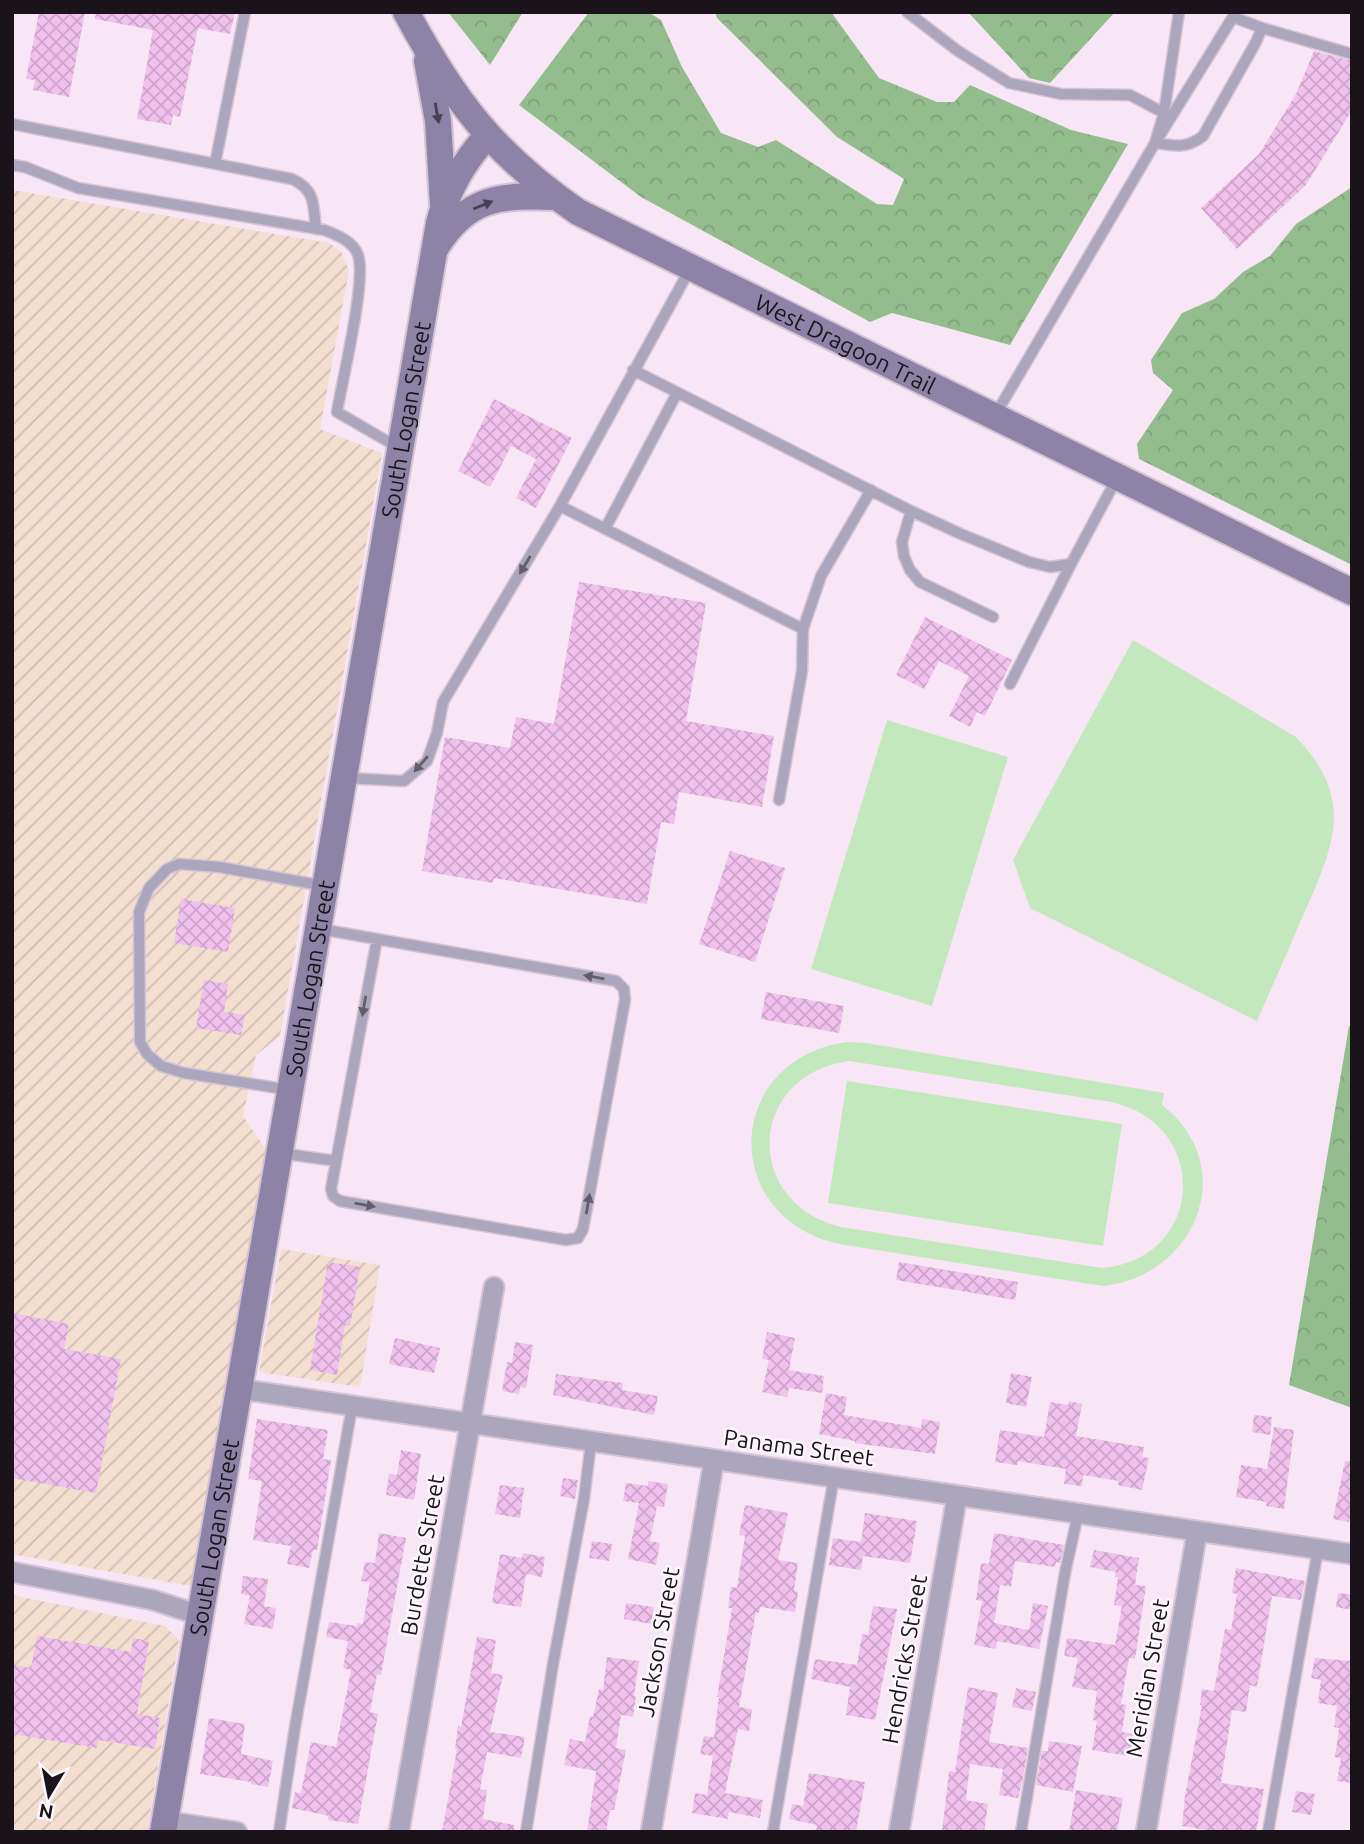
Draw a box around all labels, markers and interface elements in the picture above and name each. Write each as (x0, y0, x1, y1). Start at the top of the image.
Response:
one-way arrow (432, 102, 443, 124)
one-way arrow (472, 199, 493, 210)
street label: West Dragoon Trail (752, 289, 940, 398)
street label: South Logan Street (376, 319, 434, 520)
one-way arrow (519, 555, 531, 574)
one-way arrow (413, 755, 429, 773)
street label: South Logan Street (280, 878, 339, 1079)
one-way arrow (583, 972, 605, 983)
one-way arrow (358, 995, 369, 1017)
one-way arrow (583, 1193, 594, 1215)
one-way arrow (354, 1200, 376, 1211)
street label: Panama Street (722, 1424, 876, 1470)
street label: South Logan Street (184, 1437, 243, 1638)
street label: Burdette Street (396, 1473, 448, 1637)
street label: Jackson Street (633, 1565, 683, 1719)
street label: Hendricks Street (877, 1572, 931, 1746)
street label: Meridian Street (1121, 1597, 1173, 1759)
north arrow (14, 1760, 84, 1830)
text: N (37, 1800, 55, 1824)

